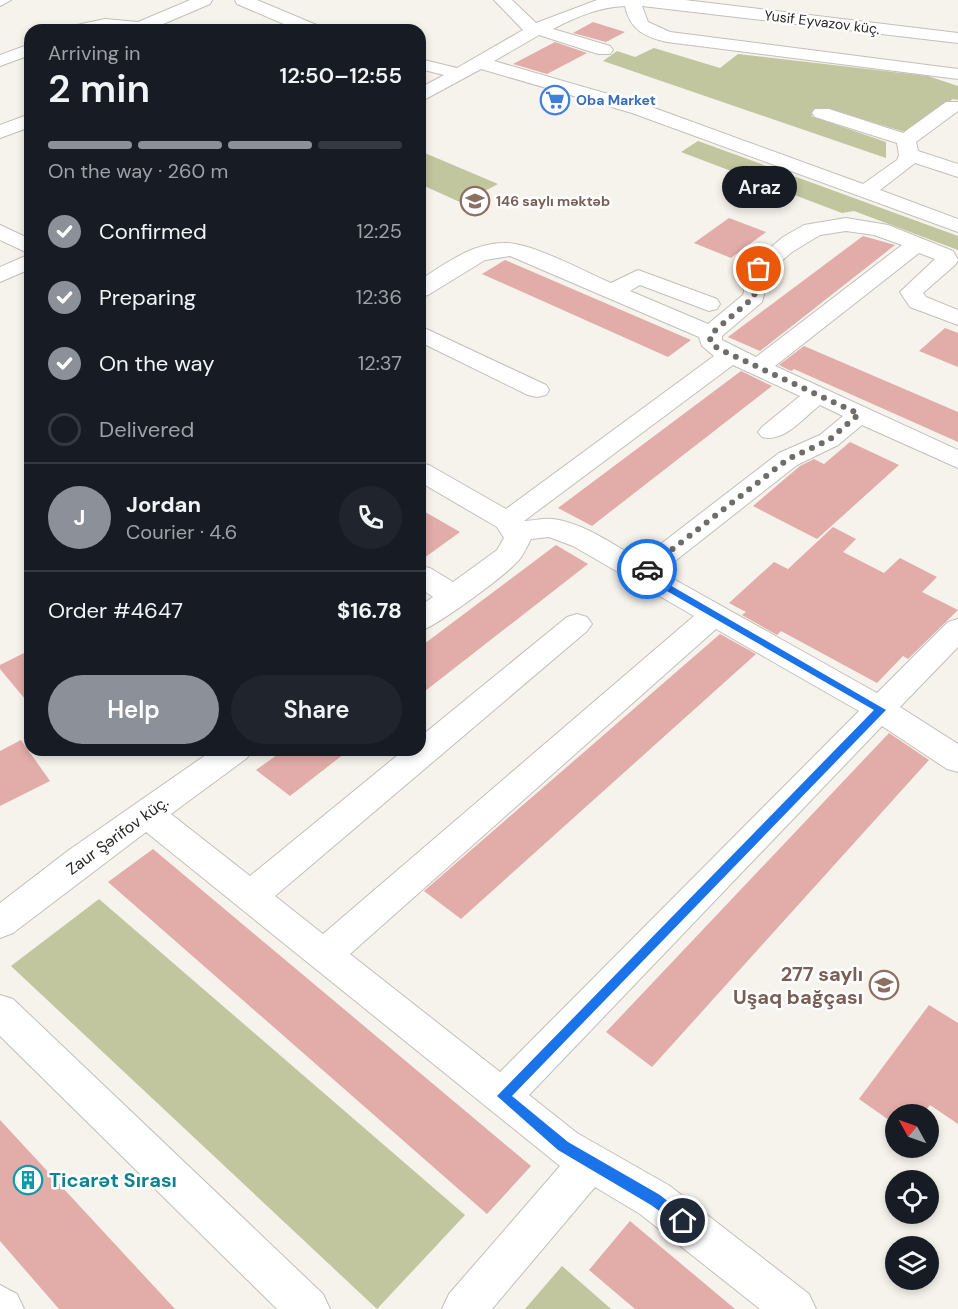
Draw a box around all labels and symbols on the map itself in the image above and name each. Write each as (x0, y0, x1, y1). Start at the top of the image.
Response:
street label: Yusif Eyvazov küç. (763, 6, 881, 38)
supermarket icon: Oba Market (539, 84, 571, 116)
place label: Oba Market (576, 91, 656, 109)
callout: Araz (722, 167, 796, 209)
school or university icon: 146 saylı məktəb (459, 185, 491, 217)
place label: 146 saylı məktəb (496, 192, 610, 210)
pin (733, 243, 784, 294)
courier (617, 539, 677, 599)
street label: Zaur Şərifov küç. (62, 791, 173, 880)
place label: 277 saylı Uşaq bağçası (733, 961, 863, 1010)
school or university icon: 277 saylı Uşaq bağçası (868, 969, 900, 1001)
north arrow (885, 1104, 939, 1158)
building icon: Ticarət Sırası (12, 1164, 44, 1196)
place label: Ticarət Sırası (49, 1167, 177, 1193)
pin (657, 1195, 708, 1246)

